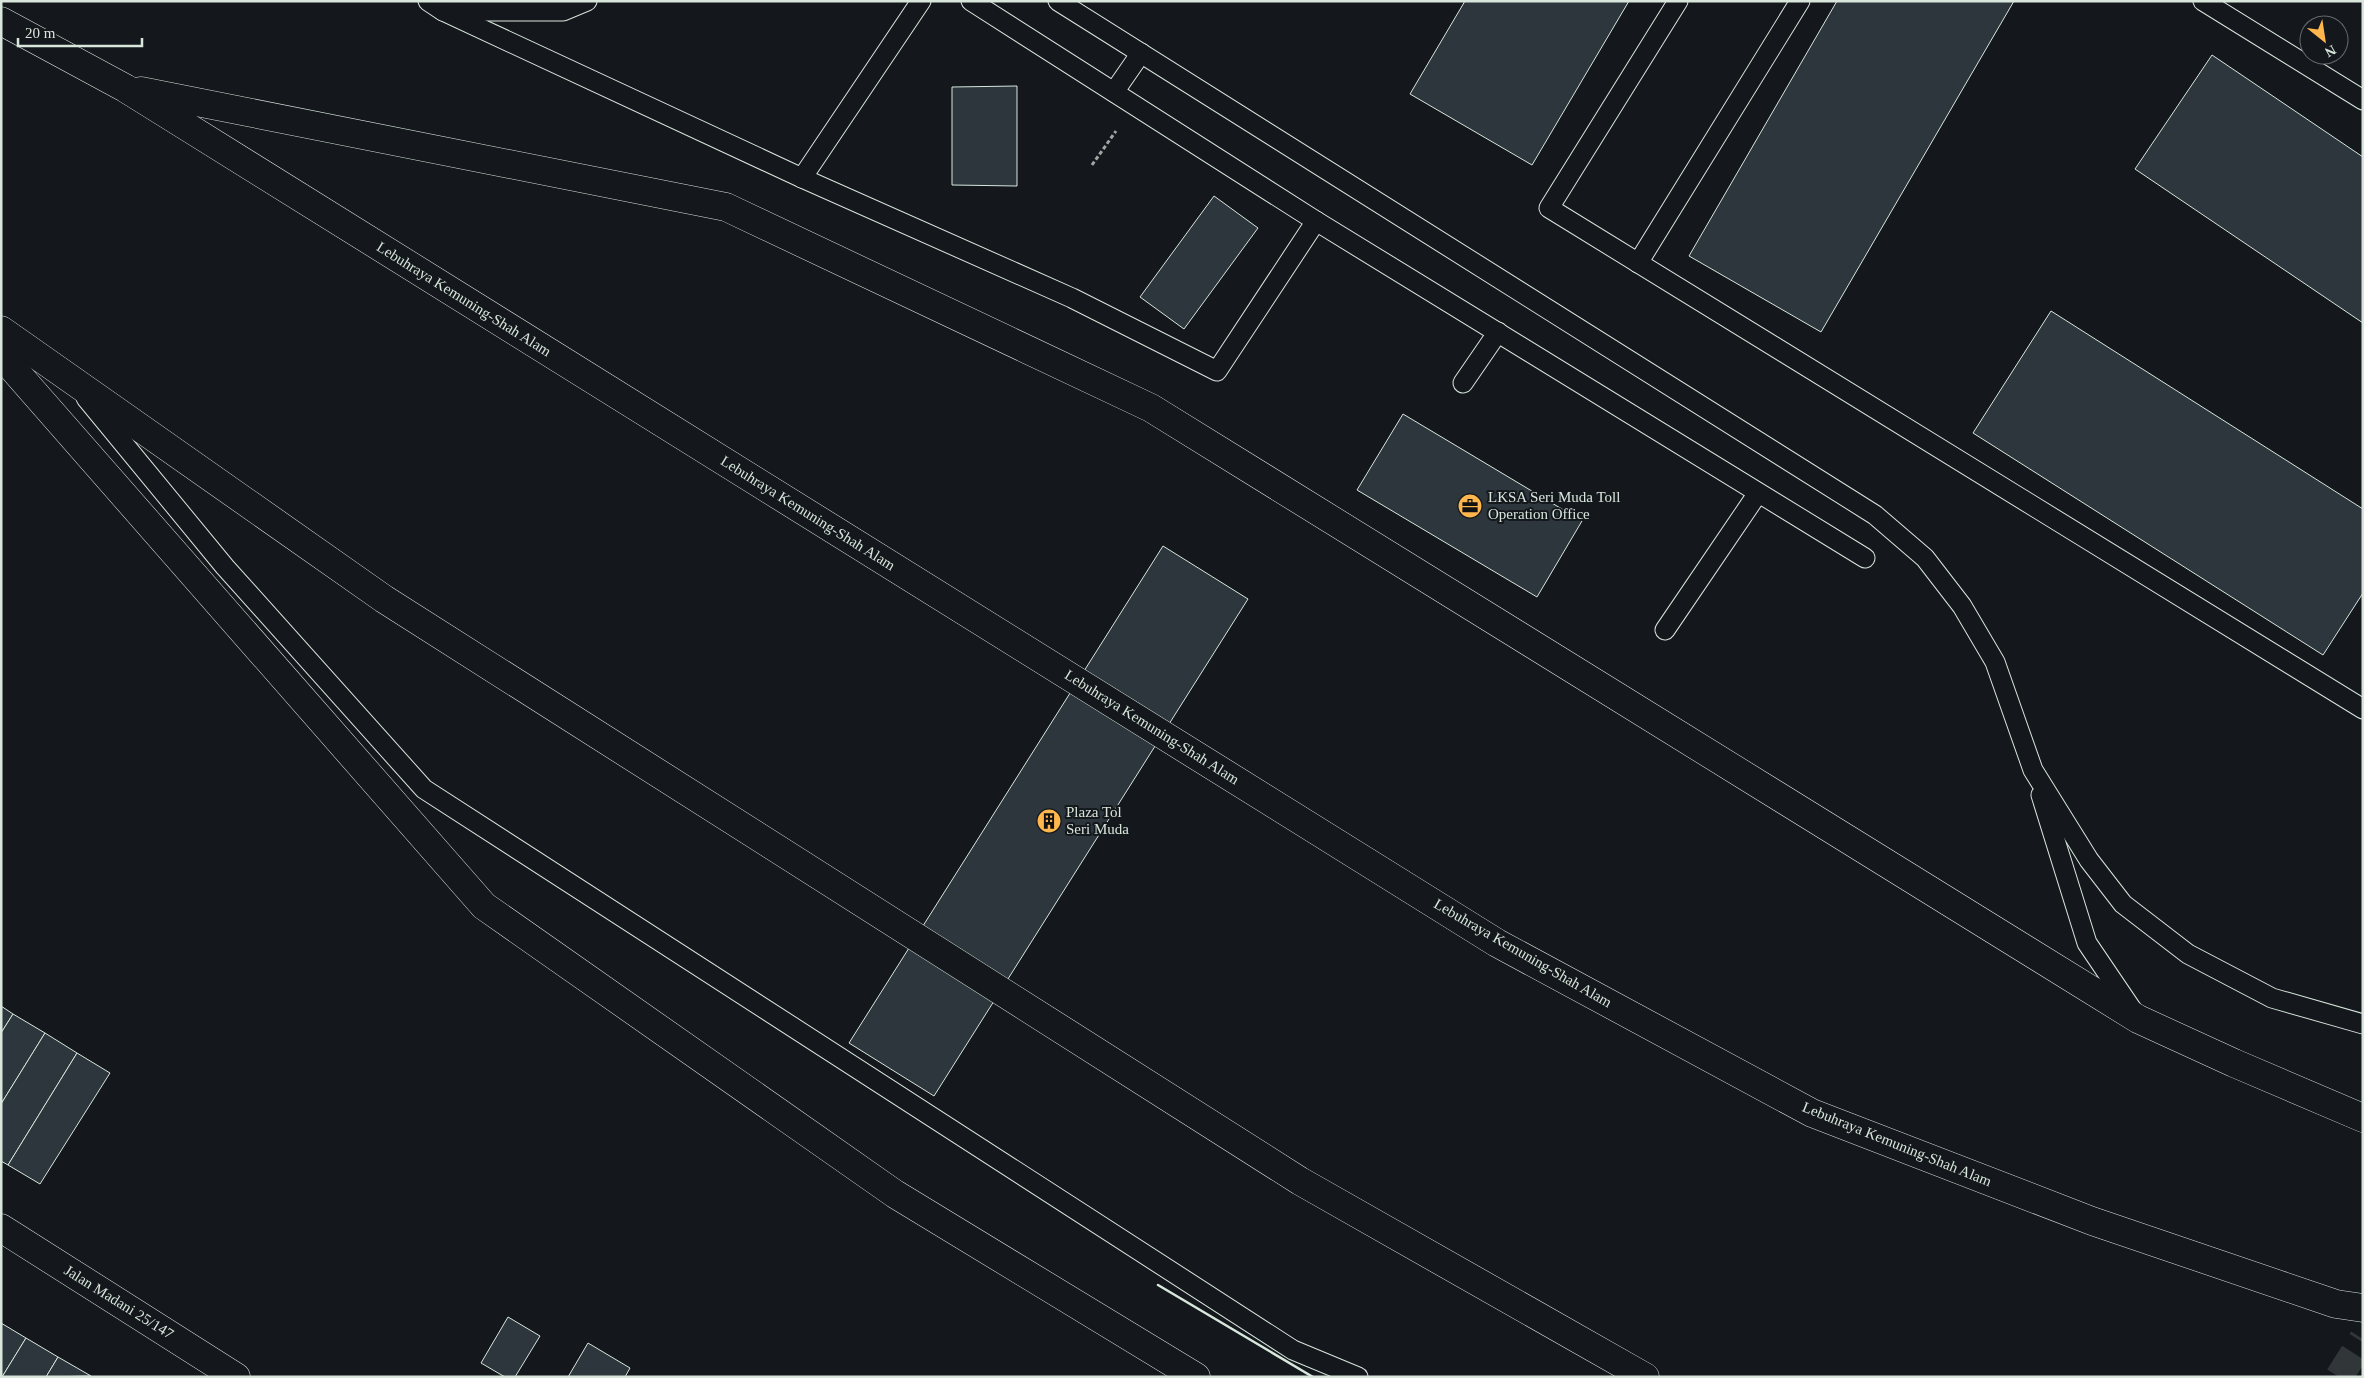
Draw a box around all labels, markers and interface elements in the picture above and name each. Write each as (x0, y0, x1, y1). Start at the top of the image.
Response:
scale bar (18, 15, 141, 47)
north arrow (2299, 15, 2349, 65)
text: 20 m (25, 25, 56, 41)
text: N (2322, 42, 2338, 60)
street label: Lebuhraya Kemuning-Shah Alam (374, 239, 554, 360)
street label: Lebuhraya Kemuning-Shah Alam (718, 453, 898, 574)
place label: LKSA Seri Muda Toll Operation Office (1488, 489, 1620, 522)
office icon: LKSA Seri Muda Toll Operation Office (1457, 493, 1483, 519)
street label: Lebuhraya Kemuning-Shah Alam (1062, 667, 1242, 788)
place label: Plaza Tol Seri Muda (1066, 804, 1129, 837)
building icon: Plaza Tol Seri Muda (1036, 808, 1062, 834)
street label: Lebuhraya Kemuning-Shah Alam (1431, 895, 1615, 1011)
street label: Lebuhraya Kemuning-Shah Alam (1800, 1099, 1994, 1189)
street label: Jalan Madani 25/147 (61, 1262, 177, 1342)

